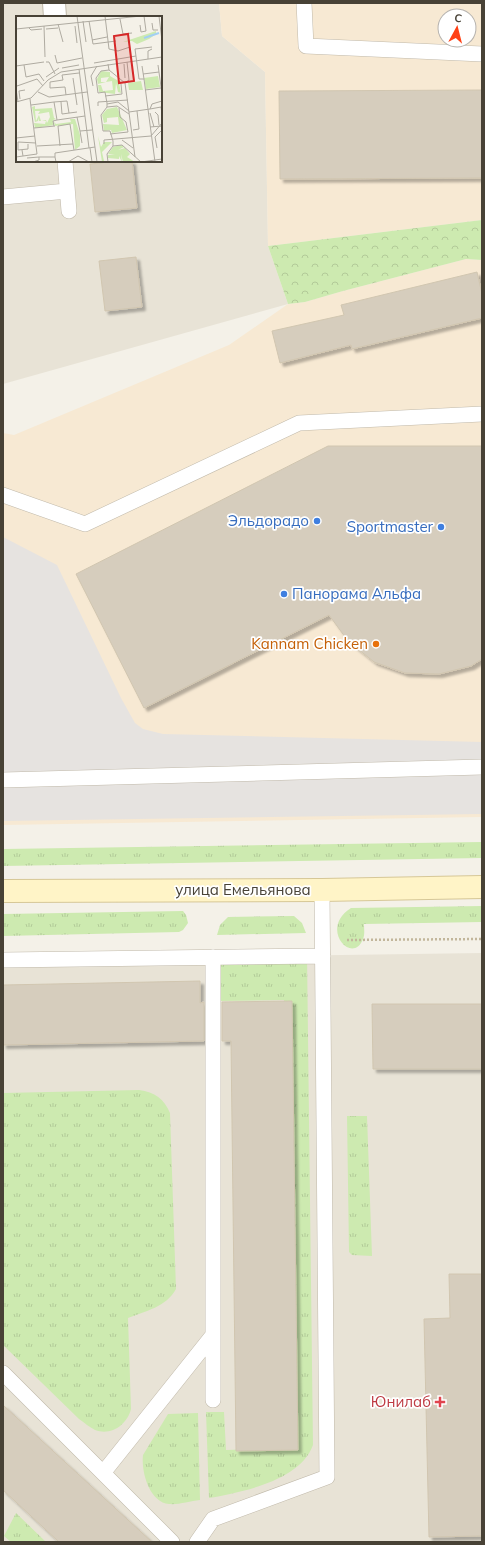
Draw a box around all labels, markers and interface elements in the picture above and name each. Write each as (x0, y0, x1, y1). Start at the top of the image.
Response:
north arrow (437, 8, 477, 48)
text: С (454, 11, 463, 26)
inset map (16, 16, 162, 162)
place label: Эльдорадо (228, 511, 309, 530)
marker: Эльдорадо (312, 516, 322, 526)
place label: Sportmaster (347, 517, 434, 536)
marker: Sportmaster (436, 522, 446, 532)
place label: Панорама Альфа (292, 584, 421, 603)
marker: Панорама Альфа (279, 589, 289, 599)
place label: Kannam Chicken (251, 634, 368, 653)
marker: Kannam Chicken (371, 639, 381, 649)
street label: улица Емельянова (175, 880, 311, 899)
place label: Юнилаб (371, 1392, 431, 1411)
marker: Юнилаб (434, 1396, 446, 1408)

